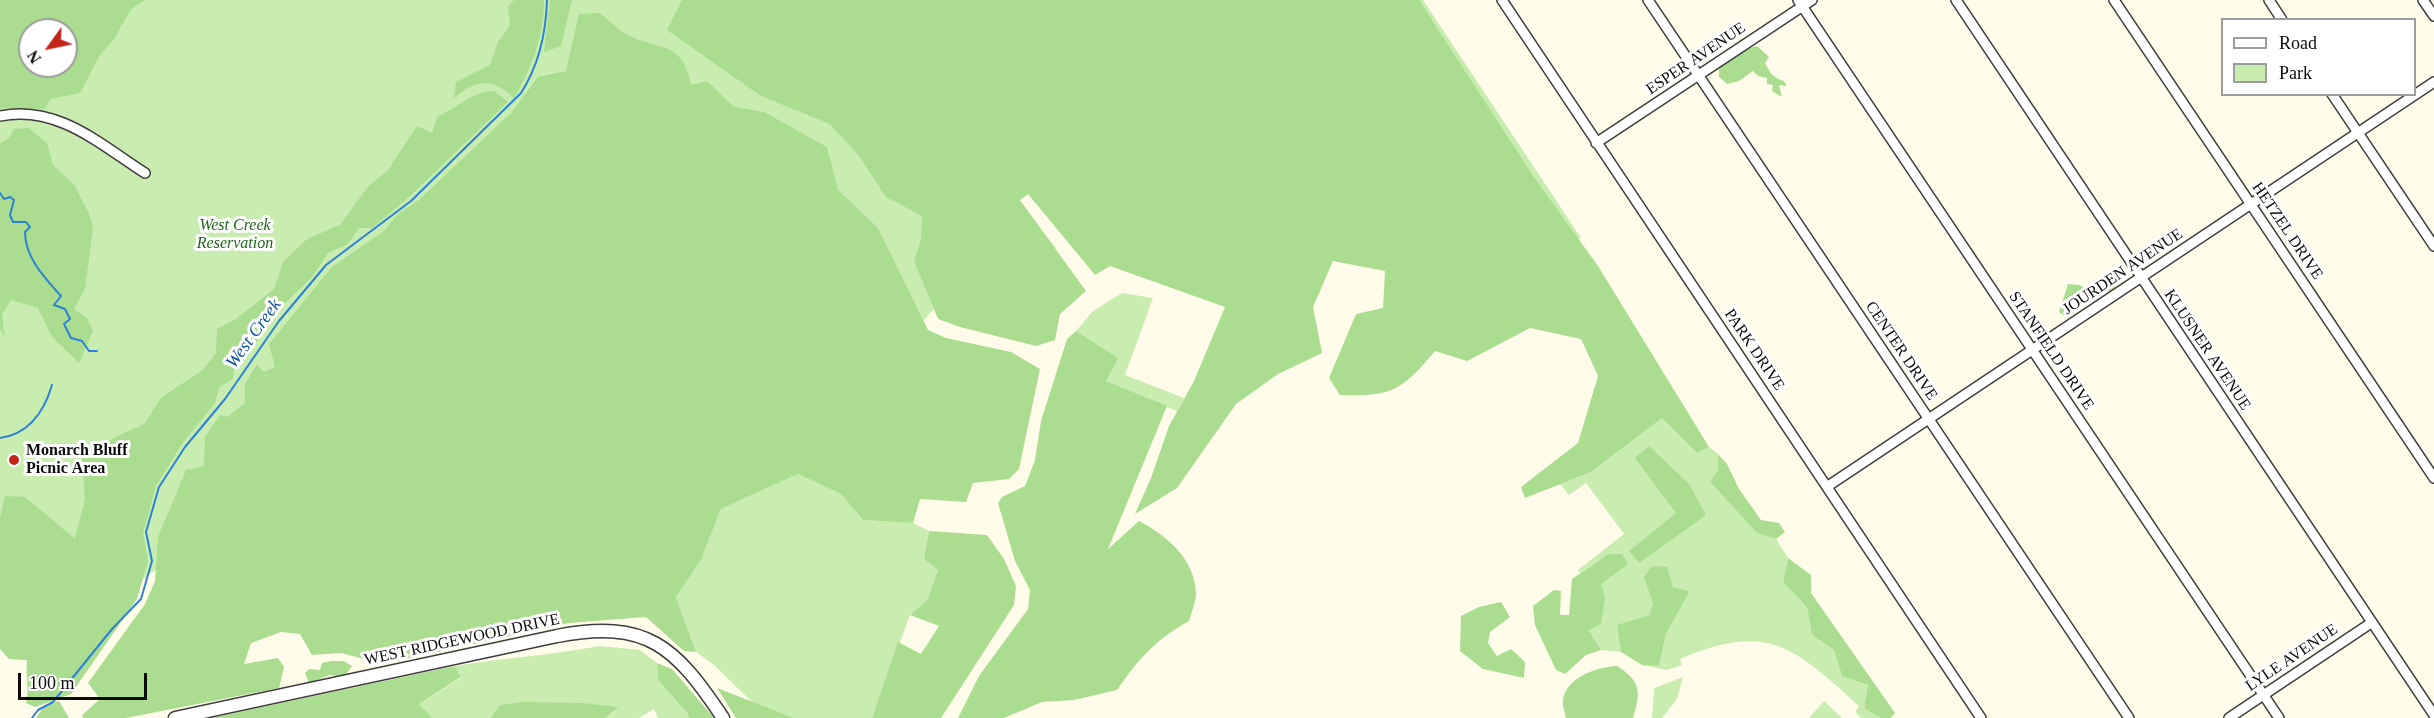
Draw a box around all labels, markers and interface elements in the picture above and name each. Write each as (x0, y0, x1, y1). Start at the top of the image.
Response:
north arrow (18, 18, 78, 78)
legend (2221, 18, 2416, 96)
street label: ESPER AVENUE (1643, 19, 1749, 99)
text: Road (2279, 33, 2317, 53)
text: N (24, 48, 44, 66)
text: Park (2279, 63, 2312, 83)
street label: HETZEL DRIVE (2247, 179, 2327, 283)
park label: West Creek Reservation (197, 216, 273, 254)
street label: JOURDEN AVENUE (2059, 225, 2187, 319)
street label: KLUSNER AVENUE (2159, 286, 2255, 414)
street label: STANFIELD DRIVE (2004, 288, 2098, 414)
water label: West Creek (222, 295, 286, 373)
street label: CENTER DRIVE (1861, 298, 1941, 404)
street label: PARK DRIVE (1720, 306, 1788, 394)
place label: Monarch Bluff Picnic Area (26, 441, 127, 479)
marker: Monarch Bluff Picnic Area (7, 453, 21, 467)
street label: WEST RIDGEWOOD DRIVE (363, 610, 561, 670)
street label: LYLE AVENUE (2242, 620, 2342, 696)
scale bar (21, 661, 150, 699)
text: 100 m (29, 673, 75, 693)

